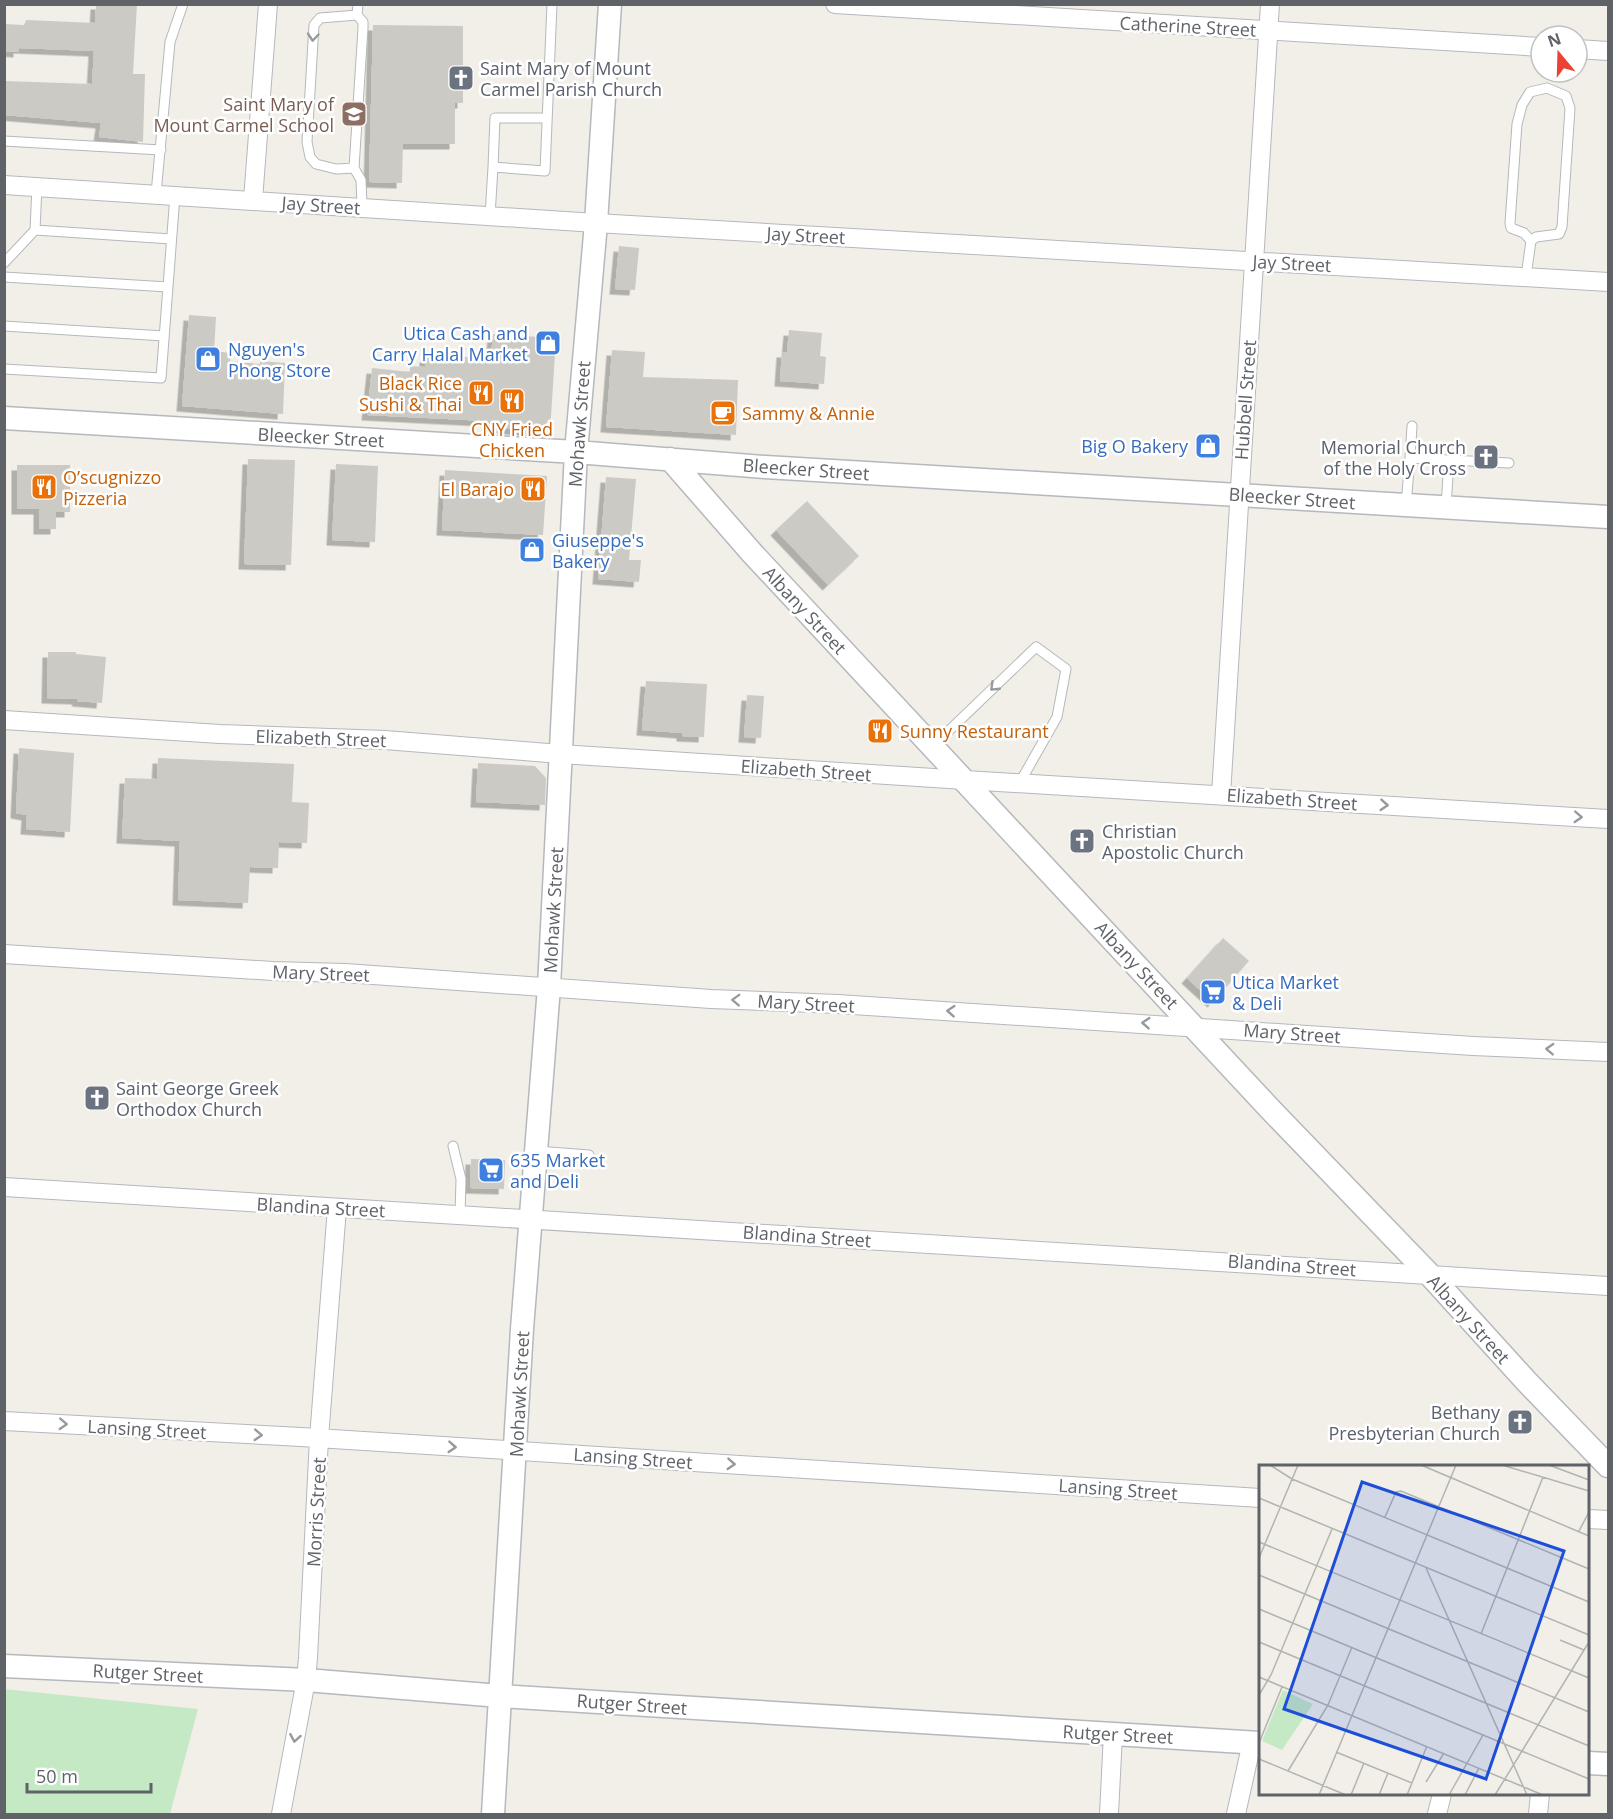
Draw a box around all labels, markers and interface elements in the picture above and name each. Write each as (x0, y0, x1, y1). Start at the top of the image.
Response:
street label: Catherine Street (1119, 10, 1257, 42)
north arrow (1529, 24, 1589, 84)
text: N (1544, 27, 1564, 52)
one-way arrow (307, 33, 320, 42)
place label: Saint Mary of Mount Carmel Parish Church (480, 56, 662, 101)
church icon: Saint Mary of Mount Carmel Parish Church (446, 63, 476, 93)
place label: Saint Mary of Mount Carmel School (153, 92, 335, 137)
school or university icon: Saint Mary of Mount Carmel School (339, 99, 369, 129)
street label: Jay Street (279, 190, 361, 220)
street label: Jay Street (764, 221, 846, 249)
street label: Jay Street (1250, 249, 1332, 277)
place label: Utica Cash and Carry Halal Market (372, 321, 528, 366)
shop icon: Utica Cash and Carry Halal Market (533, 328, 563, 358)
place label: Nguyen's Phong Store (228, 337, 331, 382)
street label: Hubbell Street (1229, 339, 1261, 461)
shop icon: Nguyen's Phong Store (193, 344, 223, 374)
street label: Mohawk Street (563, 360, 595, 488)
place label: Black Rice Sushi & Thai (359, 371, 462, 416)
restaurant icon: Black Rice Sushi & Thai (466, 378, 496, 408)
restaurant icon: CNY Fried Chicken (497, 386, 527, 416)
cafe icon: Sammy & Annie (708, 398, 738, 428)
place label: Sammy & Annie (742, 401, 875, 425)
place label: CNY Fried Chicken (471, 417, 553, 462)
street label: Bleecker Street (257, 422, 385, 452)
shop icon: Big O Bakery (1193, 431, 1223, 461)
place label: Big O Bakery (1081, 434, 1189, 458)
place label: Memorial Church of the Holy Cross (1321, 435, 1466, 480)
church icon: Memorial Church of the Holy Cross (1471, 442, 1501, 472)
street label: Bleecker Street (742, 453, 870, 485)
place label: O’scugnizzo Pizzeria (63, 465, 161, 510)
restaurant icon: O’scugnizzo Pizzeria (29, 472, 59, 502)
restaurant icon: El Barajo (518, 474, 548, 504)
place label: El Barajo (440, 477, 514, 501)
street label: Bleecker Street (1228, 482, 1356, 514)
place label: Giuseppe's Bakery (552, 528, 644, 573)
shop icon: Giuseppe's Bakery (517, 535, 547, 565)
street label: Albany Street (758, 561, 852, 659)
one-way arrow (990, 680, 1000, 691)
restaurant icon: Sunny Restaurant (865, 716, 895, 746)
place label: Sunny Restaurant (900, 719, 1049, 743)
street label: Elizabeth Street (255, 724, 387, 752)
street label: Elizabeth Street (740, 753, 872, 787)
street label: Elizabeth Street (1226, 782, 1358, 816)
one-way arrow (1379, 798, 1388, 811)
one-way arrow (1574, 811, 1583, 824)
place label: Christian Apostolic Church (1102, 819, 1244, 864)
church icon: Christian Apostolic Church (1067, 826, 1097, 856)
street label: Mohawk Street (538, 846, 568, 974)
street label: Albany Street (1090, 916, 1184, 1014)
street label: Mary Street (272, 959, 370, 987)
place label: Utica Market & Deli (1232, 970, 1339, 1015)
supermarket icon: Utica Market & Deli (1198, 977, 1228, 1007)
street label: Mary Street (757, 988, 855, 1018)
one-way arrow (731, 994, 740, 1007)
one-way arrow (947, 1005, 956, 1018)
one-way arrow (1141, 1017, 1150, 1030)
street label: Mary Street (1243, 1018, 1341, 1048)
one-way arrow (1546, 1043, 1555, 1056)
place label: Saint George Greek Orthodox Church (116, 1076, 279, 1121)
church icon: Saint George Greek Orthodox Church (82, 1083, 112, 1113)
place label: 635 Market and Deli (510, 1148, 605, 1193)
supermarket icon: 635 Market and Deli (476, 1155, 506, 1185)
street label: Blandina Street (256, 1192, 386, 1222)
street label: Blandina Street (742, 1220, 872, 1252)
street label: Blandina Street (1227, 1249, 1357, 1281)
street label: Albany Street (1423, 1269, 1515, 1369)
street label: Mohawk Street (504, 1330, 534, 1458)
place label: Bethany Presbyterian Church (1329, 1400, 1501, 1445)
church icon: Bethany Presbyterian Church (1505, 1407, 1535, 1437)
street label: Lansing Street (87, 1414, 207, 1444)
one-way arrow (58, 1417, 67, 1430)
one-way arrow (253, 1428, 262, 1441)
one-way arrow (448, 1440, 457, 1453)
street label: Lansing Street (573, 1442, 693, 1474)
street label: Morris Street (301, 1457, 331, 1567)
one-way arrow (726, 1457, 735, 1470)
inset map (1259, 1465, 1589, 1795)
street label: Lansing Street (1058, 1473, 1178, 1505)
street label: Rutger Street (92, 1658, 204, 1688)
street label: Rutger Street (576, 1688, 688, 1720)
street label: Rutger Street (1062, 1719, 1174, 1749)
one-way arrow (290, 1733, 302, 1742)
scale bar (27, 1756, 152, 1794)
text: 50 m (36, 1764, 78, 1788)

